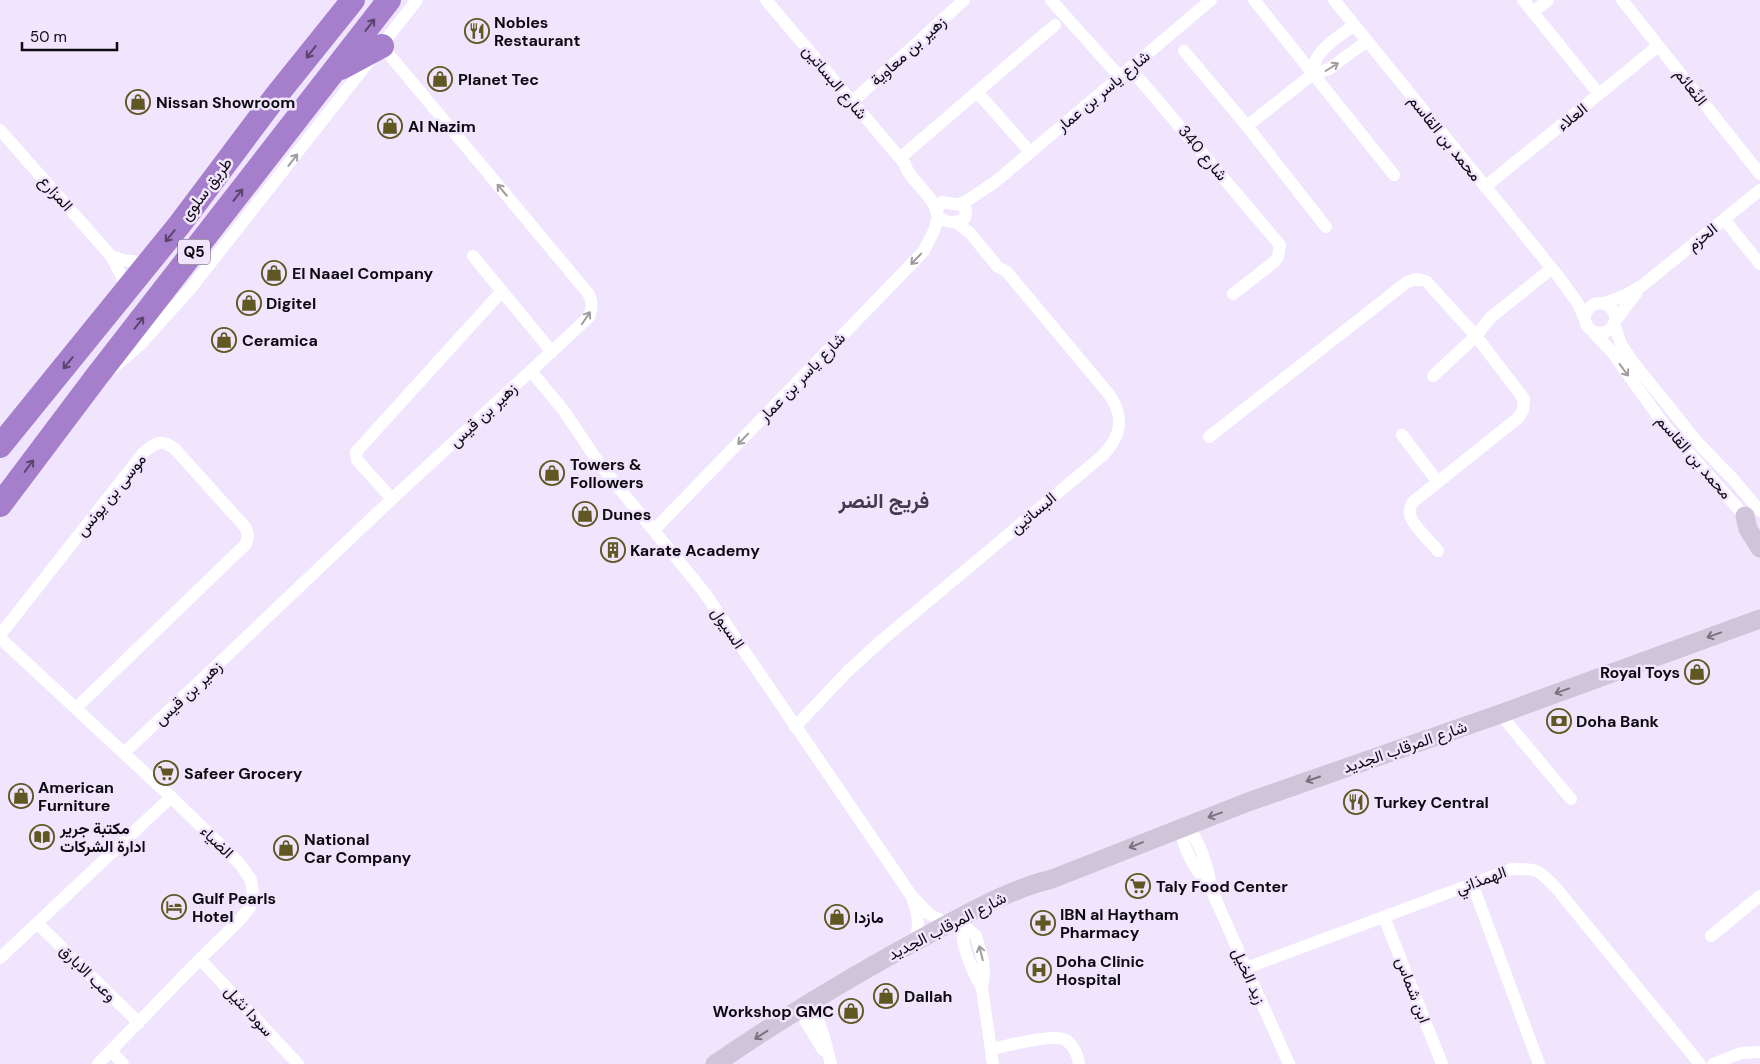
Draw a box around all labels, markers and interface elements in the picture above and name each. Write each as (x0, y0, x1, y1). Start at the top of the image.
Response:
street label: زهير بن معاوية (866, 11, 950, 91)
place label: Nobles Restaurant (494, 12, 580, 51)
one-way arrow (365, 18, 375, 32)
restaurant icon: Nobles Restaurant (464, 18, 490, 44)
scale bar (22, 20, 118, 52)
text: 50 m (30, 27, 67, 47)
street label: شارع البساتين (797, 40, 872, 124)
one-way arrow (306, 45, 317, 58)
street label: شارع ياسر بن عمار (1051, 46, 1155, 138)
one-way arrow (1324, 61, 1338, 71)
street label: النًعائم (1670, 64, 1712, 110)
shop icon: Planet Tec (427, 66, 453, 92)
place label: Planet Tec (458, 69, 539, 90)
shop icon: Nissan Showroom (125, 89, 151, 115)
street label: محمد بن القاسم (1404, 91, 1486, 185)
place label: Nissan Showroom (156, 92, 295, 113)
street label: العلاء (1552, 98, 1592, 136)
shop icon: Al Nazim (377, 113, 403, 139)
place label: Al Nazim (408, 116, 476, 137)
street label: شارع 340 (1173, 121, 1232, 186)
street label: طريق سلوى (175, 153, 237, 225)
one-way arrow (287, 153, 298, 166)
street label: المزارع (34, 170, 78, 216)
one-way arrow (497, 184, 508, 197)
one-way arrow (233, 188, 244, 201)
street label: الحزم (1682, 218, 1722, 256)
one-way arrow (164, 229, 175, 242)
road number: Q5 (178, 240, 210, 264)
one-way arrow (910, 253, 922, 265)
shop icon: El Naael Company (261, 260, 287, 286)
place label: El Naael Company (292, 263, 434, 284)
shop icon: Digitel (236, 290, 262, 316)
place label: Digitel (266, 293, 316, 314)
one-way arrow (581, 311, 592, 325)
one-way arrow (133, 317, 144, 330)
shop icon: Ceramica (211, 327, 237, 353)
street label: شارع ياسر بن عمار (753, 328, 851, 428)
place label: Ceramica (242, 330, 318, 351)
one-way arrow (62, 356, 73, 369)
one-way arrow (1619, 362, 1629, 376)
street label: زهير بن قيس (445, 378, 521, 452)
street label: محمد بن القاسم (1652, 410, 1736, 504)
one-way arrow (736, 433, 749, 445)
street label: موسى بن يونس (71, 449, 151, 541)
place label: Towers & Followers (570, 454, 644, 493)
one-way arrow (24, 460, 35, 473)
shop icon: Towers & Followers (539, 460, 565, 486)
district label: فريج النصر (838, 487, 929, 515)
street label: البساتين (1005, 487, 1061, 539)
shop icon: Dunes (572, 501, 598, 527)
place label: Dunes (602, 504, 651, 525)
building icon: Karate Academy (600, 537, 626, 563)
place label: Karate Academy (630, 540, 760, 561)
street label: السيول (706, 603, 750, 653)
one-way arrow (1707, 631, 1722, 640)
street label: زهير بن قيس (150, 656, 226, 730)
shop icon: Royal Toys (1684, 659, 1710, 685)
place label: Royal Toys (1600, 662, 1680, 683)
one-way arrow (1554, 687, 1570, 696)
bank icon: Doha Bank (1546, 708, 1572, 734)
place label: Doha Bank (1576, 711, 1660, 732)
street label: شارع المرقاب الجديد (1340, 716, 1470, 779)
supermarket icon: Safeer Grocery (153, 760, 179, 786)
place label: Safeer Grocery (184, 763, 303, 784)
one-way arrow (1305, 775, 1321, 785)
place label: American Furniture (38, 777, 114, 816)
shop icon: American Furniture (8, 783, 34, 809)
restaurant icon: Turkey Central (1343, 789, 1369, 815)
place label: Turkey Central (1374, 792, 1489, 813)
one-way arrow (1207, 811, 1223, 820)
place label: مكتبة جرير ادارة الشركات (59, 818, 146, 857)
street label: الضياء (196, 821, 238, 863)
library icon: مكتبة جرير ادارة الشركات (29, 824, 55, 850)
place label: National Car Company (304, 829, 412, 868)
shop icon: National Car Company (273, 835, 299, 861)
one-way arrow (1129, 841, 1144, 851)
street label: الهمذاني (1453, 861, 1510, 902)
supermarket icon: Taly Food Center (1125, 873, 1151, 899)
place label: Taly Food Center (1156, 876, 1288, 897)
street label: شارع المرقاب الجديد (884, 887, 1010, 966)
place label: Gulf Pearls Hotel (192, 888, 276, 927)
hotel icon: Gulf Pearls Hotel (161, 894, 187, 920)
shop icon: مازدا (824, 904, 850, 930)
place label: IBN al Haytham Pharmacy (1060, 904, 1179, 943)
place label: مازدا (854, 907, 884, 928)
pharmacy icon: IBN al Haytham Pharmacy (1030, 910, 1056, 936)
street label: وعب الابارق (55, 940, 121, 1006)
street label: زيد الخيل (1227, 945, 1271, 1007)
one-way arrow (976, 946, 985, 962)
place label: Doha Clinic Hospital (1056, 951, 1145, 990)
street label: ابن شماس (1391, 954, 1435, 1026)
hospital icon: Doha Clinic Hospital (1026, 957, 1052, 983)
street label: سودا نثيل (220, 981, 278, 1041)
shop icon: Dallah (873, 983, 899, 1009)
place label: Dallah (904, 986, 953, 1007)
shop icon: Workshop GMC (838, 998, 864, 1024)
place label: Workshop GMC (713, 1001, 834, 1022)
one-way arrow (754, 1030, 768, 1040)

